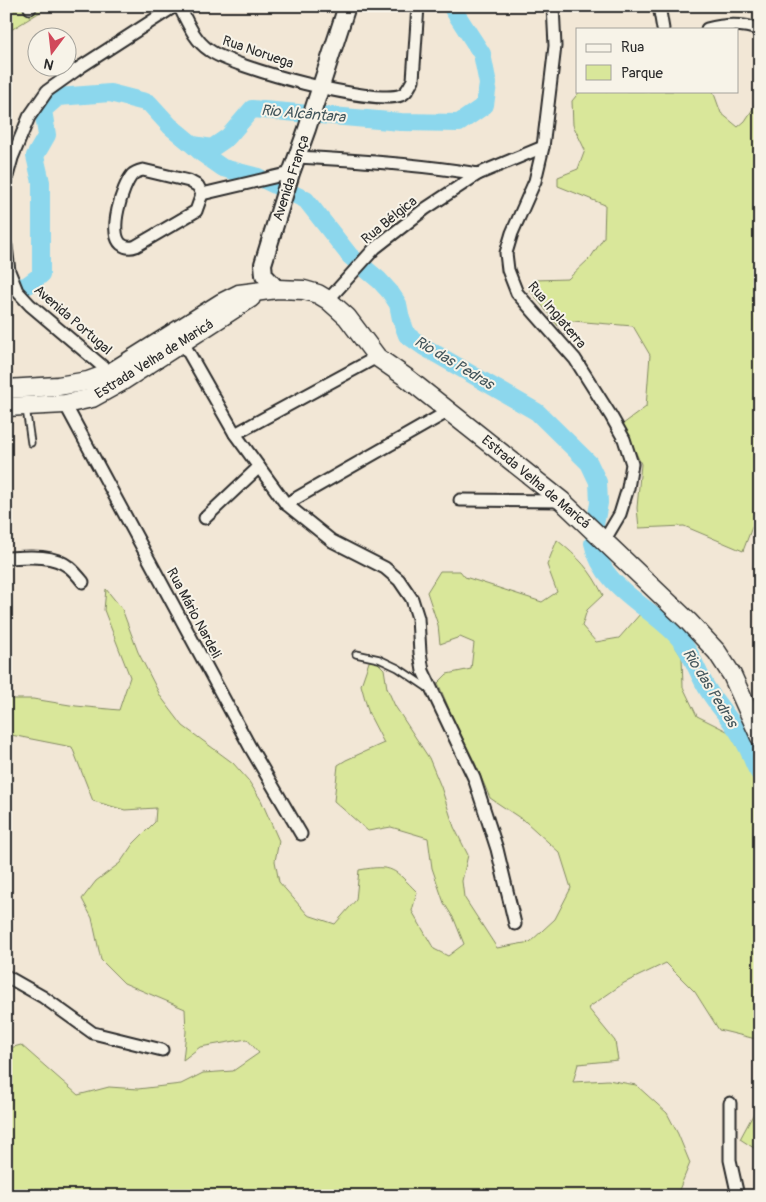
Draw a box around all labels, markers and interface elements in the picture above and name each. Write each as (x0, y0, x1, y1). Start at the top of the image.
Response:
north arrow (28, 28, 78, 78)
legend (576, 28, 738, 92)
street label: Rua Noruega (220, 32, 296, 72)
text: Rua (621, 38, 644, 57)
text: N (42, 55, 56, 74)
text: Parque (621, 64, 664, 83)
water label: Rio Alcântara (260, 101, 347, 127)
street label: Avenida França (269, 133, 313, 223)
street label: Rua Bélgica (358, 192, 420, 248)
street label: Rua Inglaterra (524, 278, 590, 352)
street label: Avenida Portugal (31, 281, 115, 359)
street label: Estrada Velha de Maricá (92, 316, 216, 402)
water label: Rio das Pedras (411, 332, 499, 395)
street label: Estrada Velha de Maricá (478, 432, 594, 532)
street label: Rua Mário Nardeli (163, 565, 225, 661)
water label: Rio das Pedras (678, 645, 743, 733)

